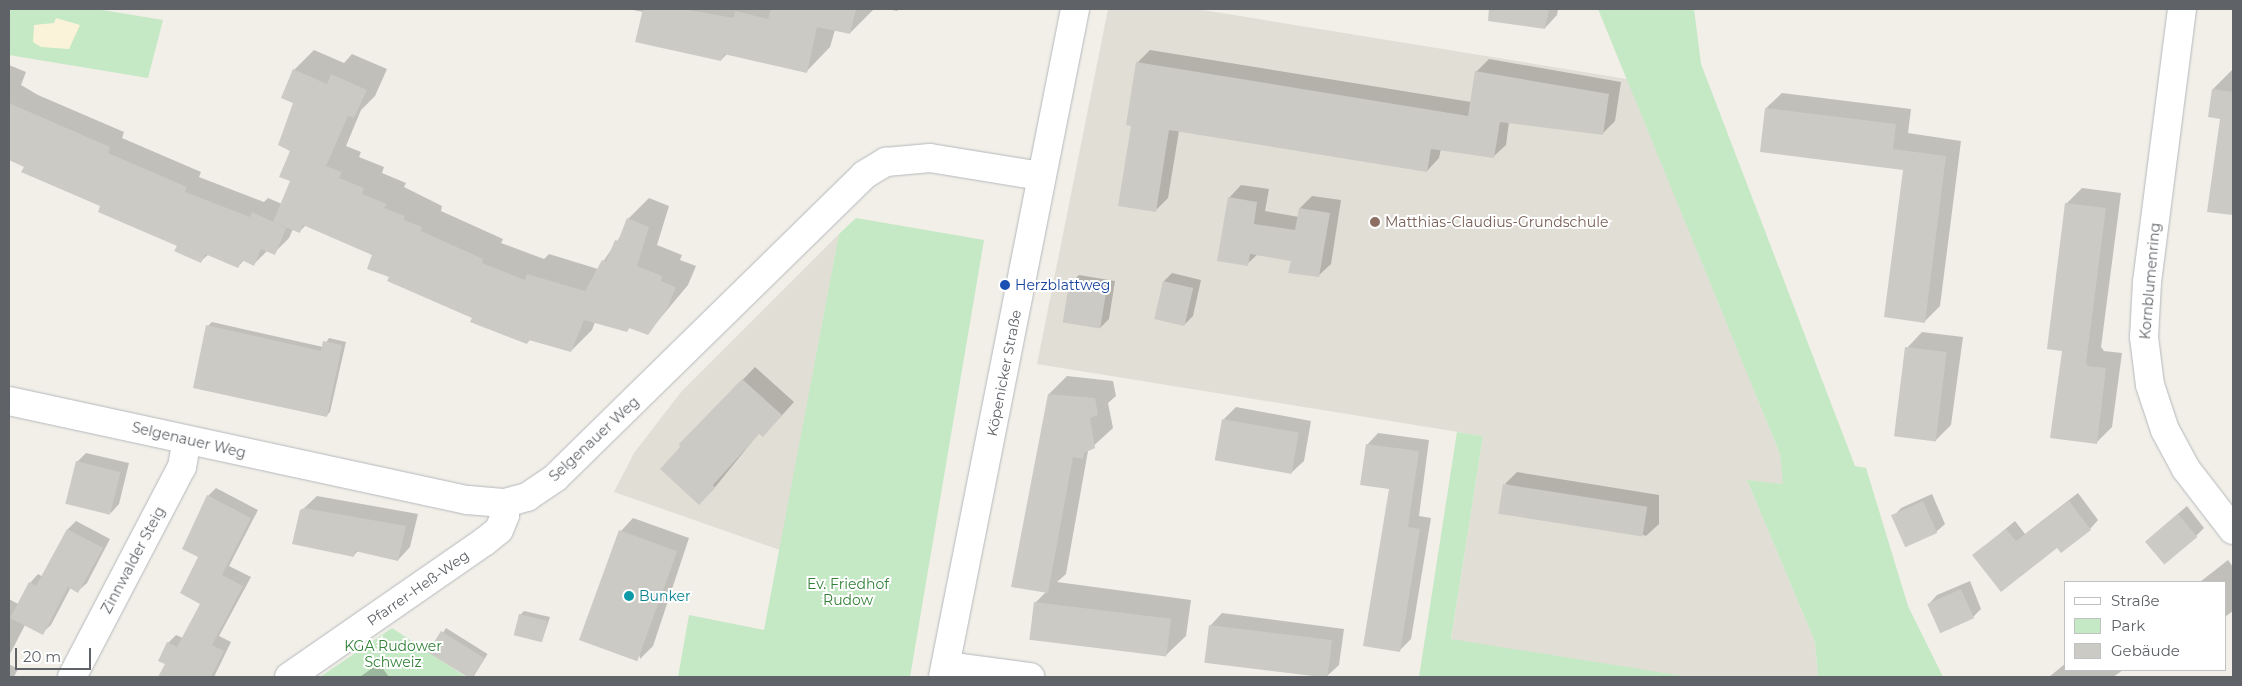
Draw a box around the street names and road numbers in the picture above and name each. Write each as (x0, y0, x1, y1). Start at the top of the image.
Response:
street label: Kornblumenring (2137, 222, 2163, 340)
street label: Köpenicker Straße (983, 308, 1025, 438)
street label: Selgenauer Weg (546, 393, 642, 485)
street label: Selgenauer Weg (130, 419, 248, 461)
street label: Zinnwalder Steig (98, 504, 168, 616)
street label: Pfarrer-Heß-Weg (364, 547, 472, 629)

